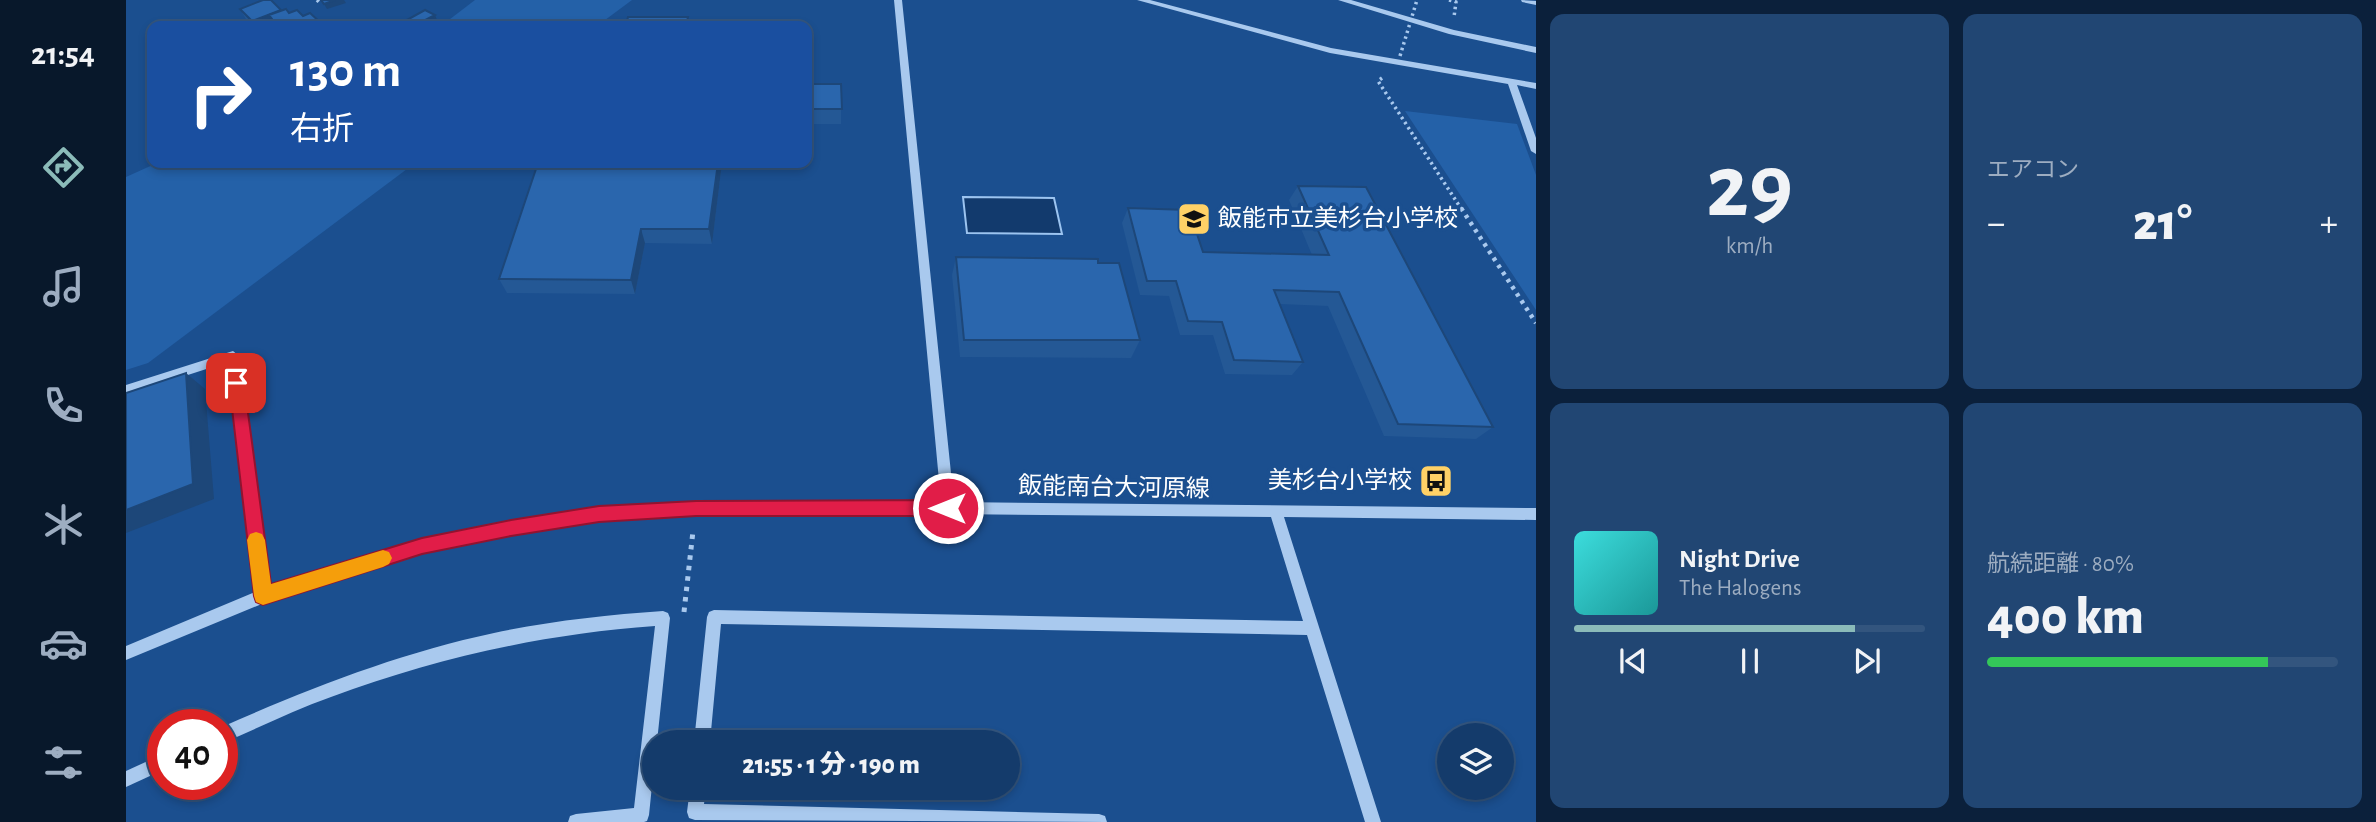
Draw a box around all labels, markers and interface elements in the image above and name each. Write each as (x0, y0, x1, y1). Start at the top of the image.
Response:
text: 21:54 (31, 38, 95, 70)
text: 130 m (290, 47, 401, 96)
icon: right (175, 49, 266, 140)
text: 右折 (290, 113, 354, 145)
text: 29 (1706, 142, 1793, 233)
icon: directions (39, 143, 88, 192)
text: エアコン (1987, 159, 2079, 182)
text: 21° (2133, 197, 2192, 249)
school or university icon: 飯能市立美杉台小学校 (1175, 200, 1213, 238)
place label: 飯能市立美杉台小学校 (1218, 205, 1458, 231)
text: − (1987, 205, 2005, 243)
text: + (2320, 205, 2338, 243)
text: km/h (1726, 235, 1773, 258)
icon: music (39, 262, 88, 311)
pin (206, 353, 266, 413)
icon: arrive (217, 364, 255, 402)
icon: phone (39, 381, 88, 430)
bus stop icon: 美杉台小学校 (1417, 462, 1455, 500)
place label: 美杉台小学校 (1268, 467, 1412, 493)
position arrow (911, 471, 985, 545)
street label: 飯能南台大河原線 (1018, 472, 1210, 502)
icon: climate (39, 500, 88, 549)
text: Night Drive (1679, 546, 1800, 572)
text: 航続距離 · 80% (1987, 553, 2134, 576)
text: The Halogens (1679, 577, 1801, 600)
text: 400 km (1987, 591, 2144, 643)
icon: car (39, 619, 88, 668)
icon: previous (1614, 642, 1652, 680)
icon: pause (1731, 642, 1769, 680)
icon: next (1848, 642, 1886, 680)
speed limit sign: 40 (147, 709, 238, 800)
map controls (1437, 723, 1514, 800)
button: layers (1437, 723, 1514, 800)
icon: filters (39, 738, 88, 787)
text: 21:55 · 1 分 · 190 m (742, 752, 920, 778)

